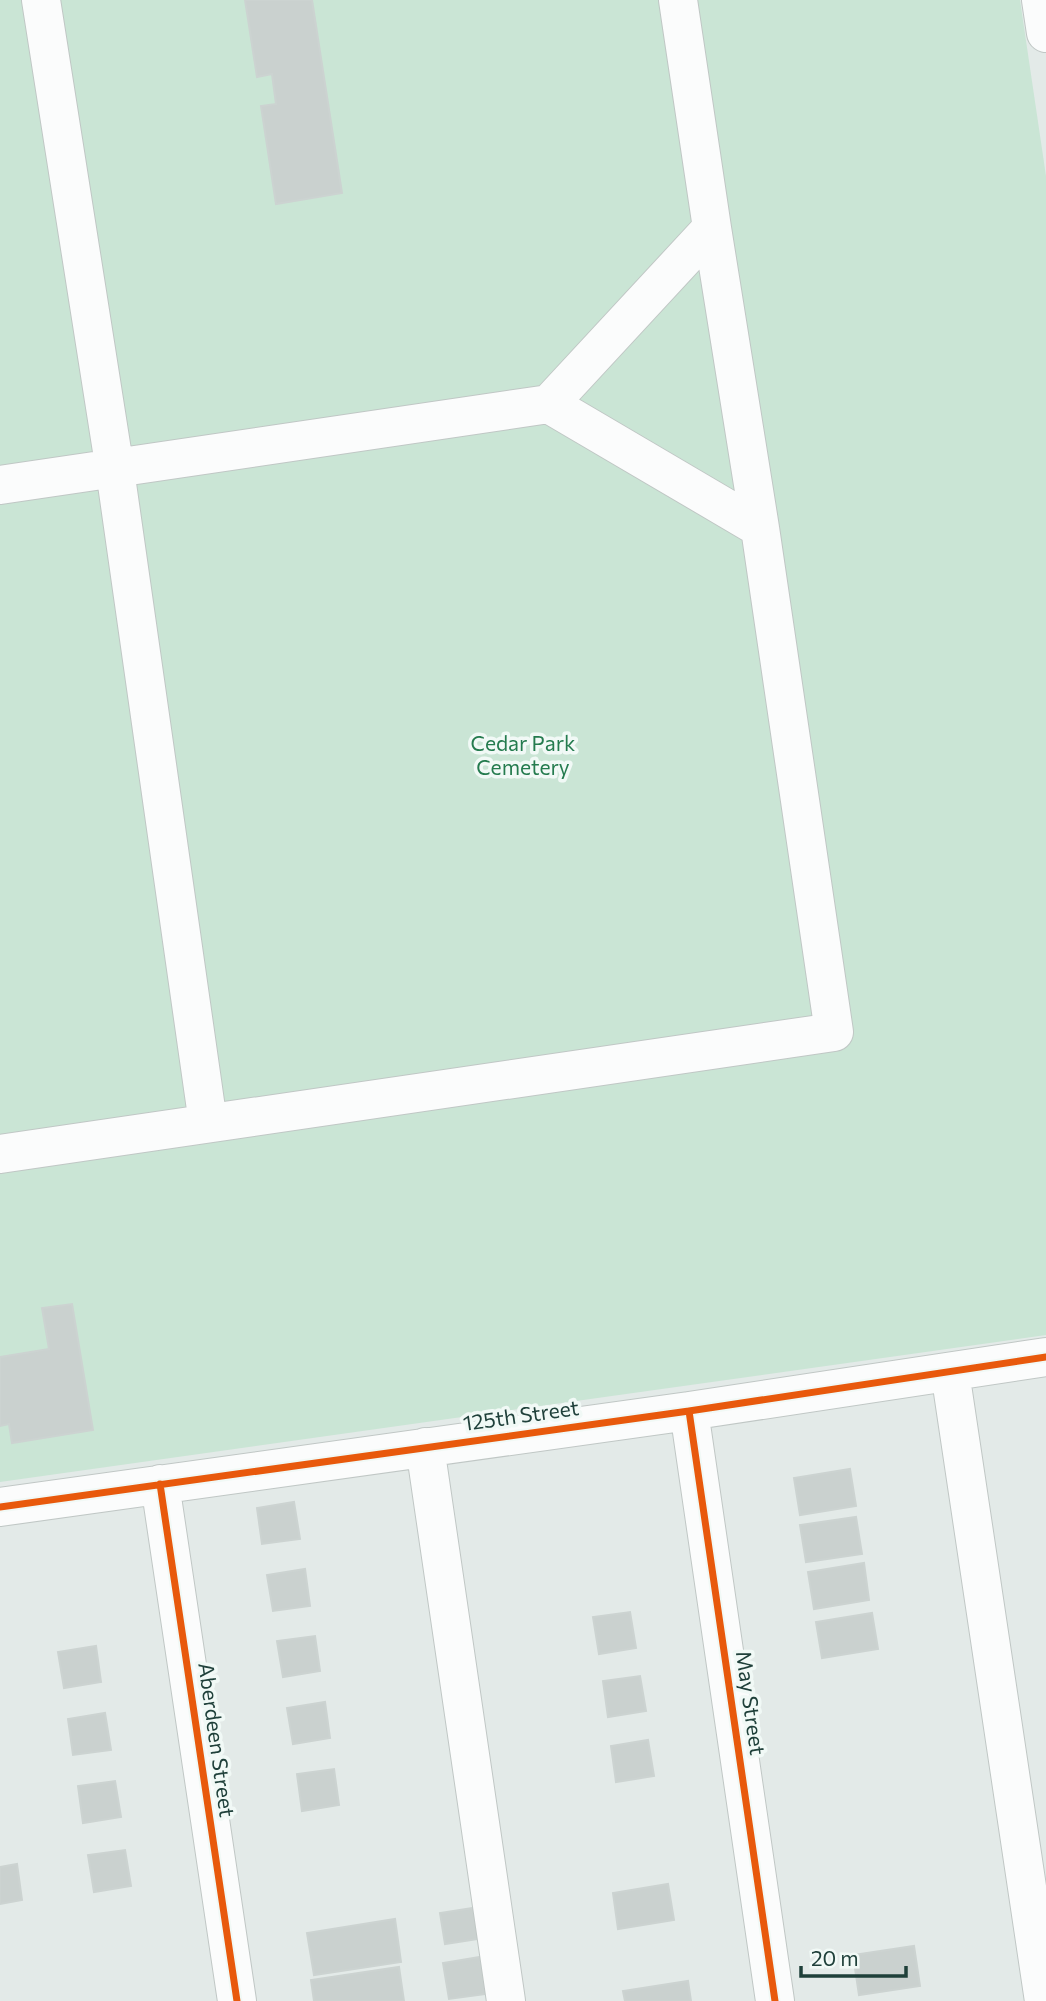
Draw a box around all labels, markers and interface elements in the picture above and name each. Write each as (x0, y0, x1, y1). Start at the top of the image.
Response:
park label: Cedar Park Cemetery (471, 730, 575, 779)
street label: 125th Street (461, 1394, 580, 1435)
street label: May Street (732, 1649, 771, 1756)
street label: Aberdeen Street (194, 1661, 241, 1819)
scale bar (801, 1934, 906, 1978)
text: 20 m (811, 1945, 859, 1970)

